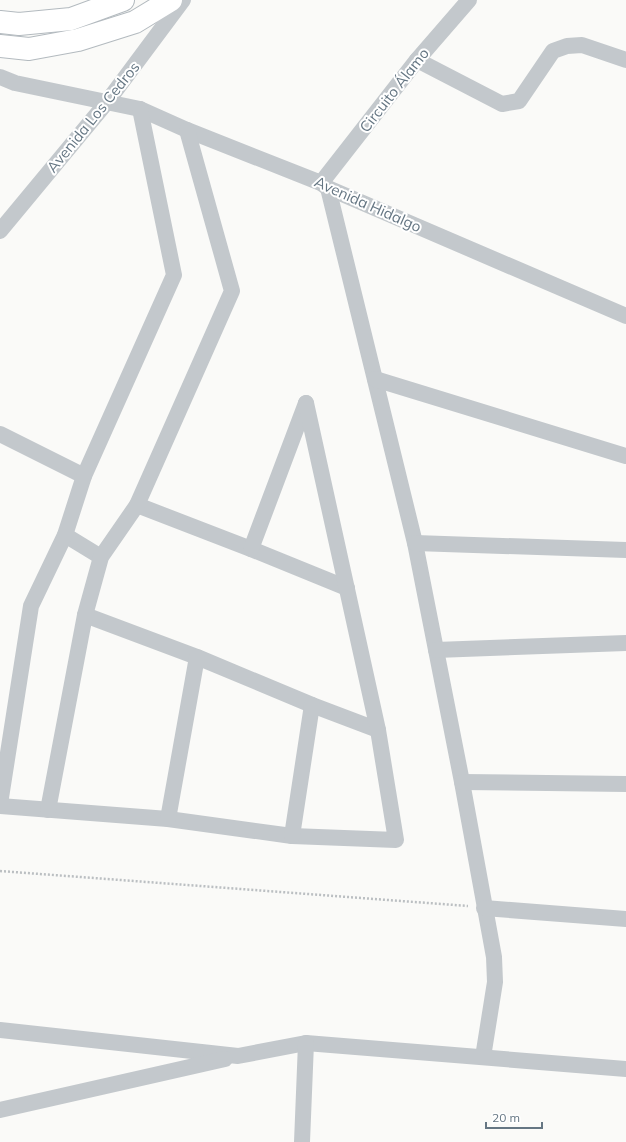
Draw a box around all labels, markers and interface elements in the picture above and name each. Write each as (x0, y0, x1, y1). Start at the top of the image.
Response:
street label: Circuito Álamo (355, 44, 433, 136)
street label: Avenida Los Cedros (42, 58, 144, 176)
street label: Avenida Hidalgo (312, 172, 424, 236)
scale bar (486, 1104, 542, 1130)
text: 20 m (492, 1110, 520, 1125)

